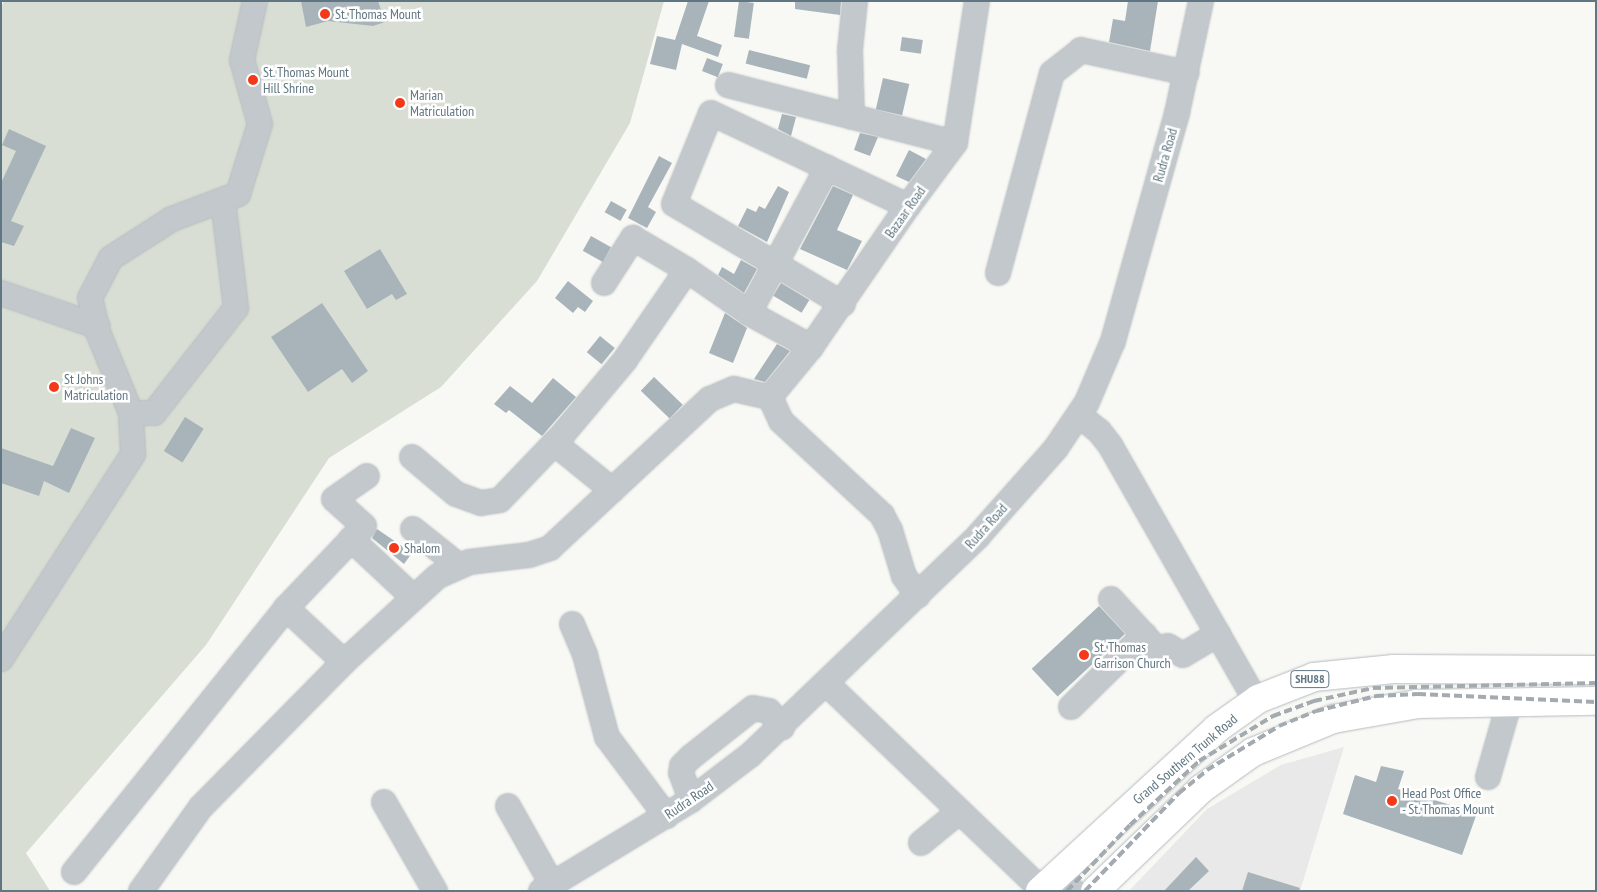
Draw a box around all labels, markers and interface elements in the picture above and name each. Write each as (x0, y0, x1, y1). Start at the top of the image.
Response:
place label: St. Thomas Mount (335, 6, 422, 22)
marker: St. Thomas Mount (319, 8, 331, 20)
place label: St. Thomas Mount Hill Shrine (263, 64, 350, 96)
marker: St. Thomas Mount Hill Shrine (247, 74, 259, 86)
place label: Marian Matriculation (410, 87, 474, 120)
marker: Marian Matriculation (394, 97, 406, 109)
street label: Rudra Road (1149, 126, 1181, 184)
street label: Bazaar Road (881, 183, 929, 241)
place label: St Johns Matriculation (64, 371, 128, 404)
marker: St Johns Matriculation (48, 381, 60, 393)
street label: Rudra Road (961, 500, 1011, 552)
place label: Shalom (404, 540, 440, 556)
marker: Shalom (388, 542, 400, 554)
place label: St. Thomas Garrison Church (1094, 639, 1171, 672)
marker: St. Thomas Garrison Church (1078, 649, 1090, 661)
road number: SHU88 (1290, 670, 1330, 689)
street label: Grand Southern Trunk Road (1129, 710, 1241, 808)
street label: Rudra Road (661, 778, 717, 822)
place label: Head Post Office - St. Thomas Mount (1402, 785, 1496, 818)
marker: Head Post Office - St. Thomas Mount (1386, 795, 1398, 807)

